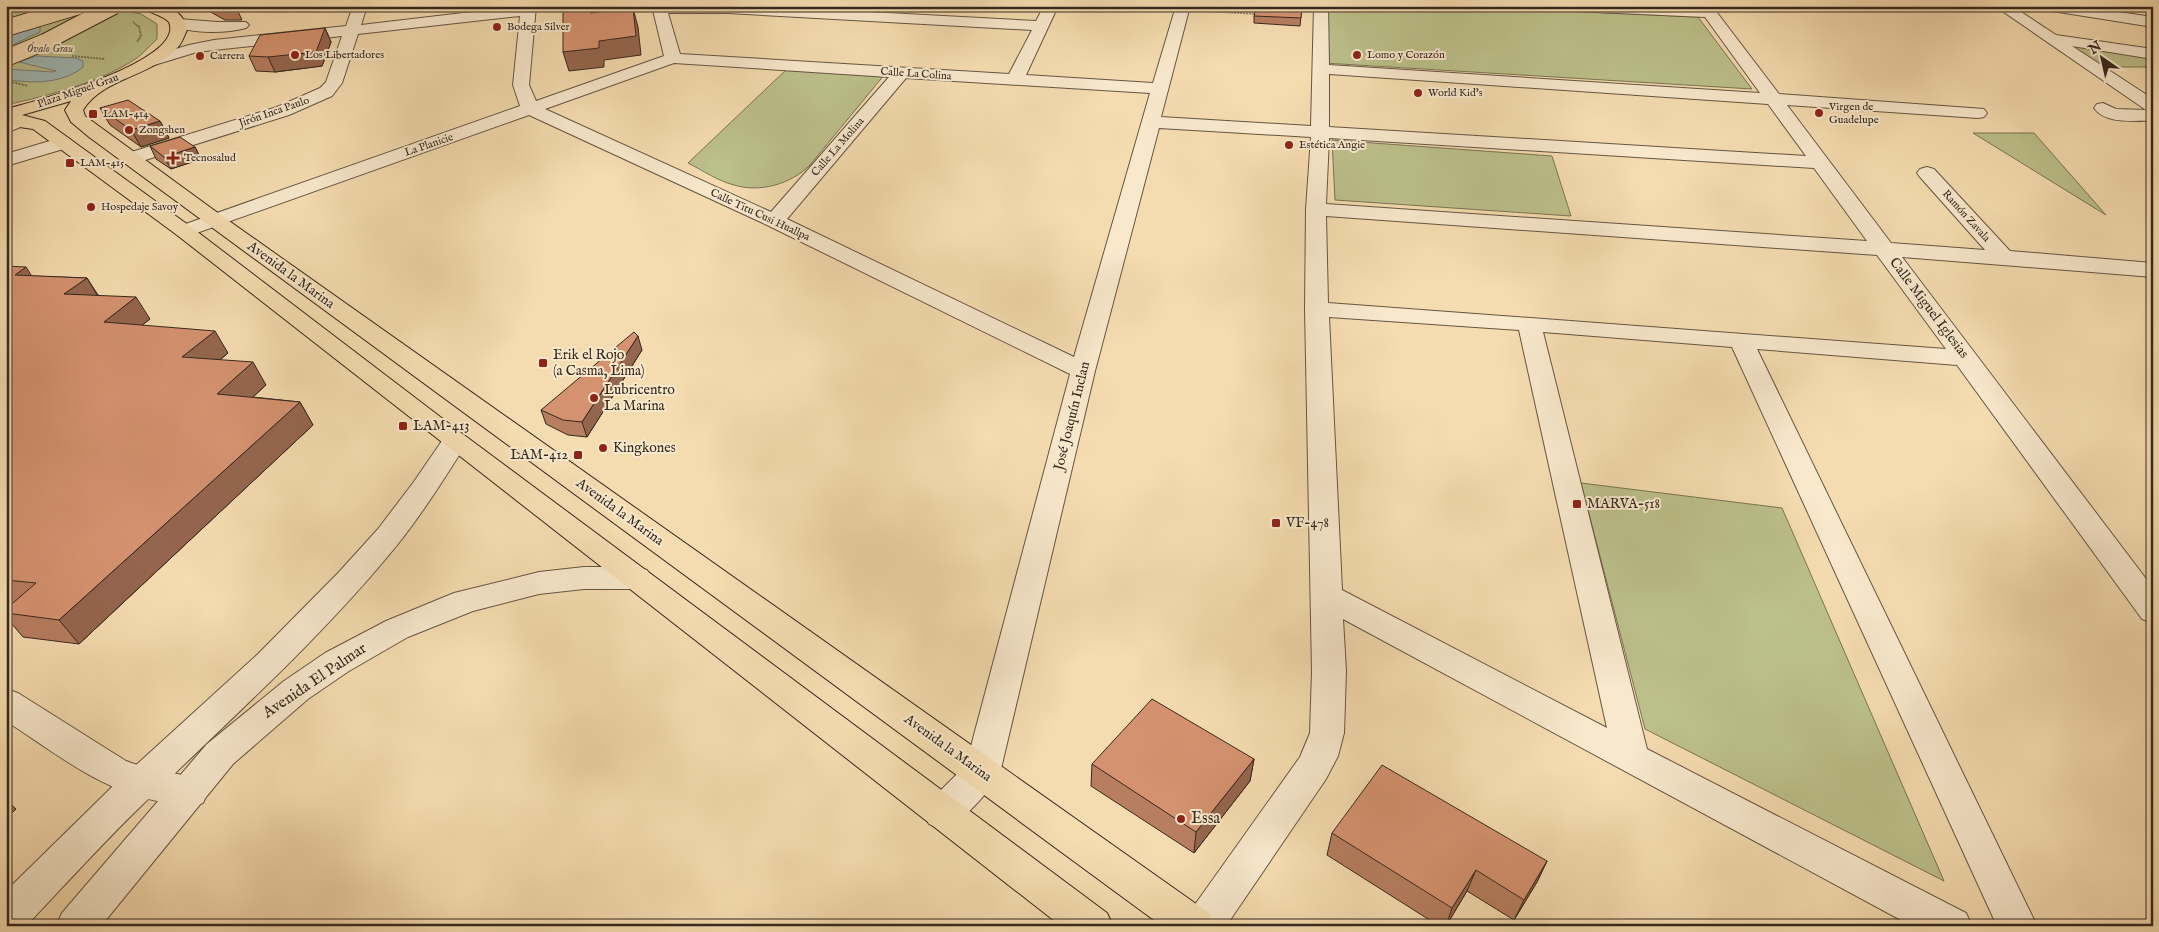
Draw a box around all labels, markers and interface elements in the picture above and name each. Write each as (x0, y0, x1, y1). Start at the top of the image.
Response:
place label: Bodega Silver (507, 20, 570, 34)
marker: Bodega Silver (491, 21, 503, 33)
north arrow (2076, 32, 2126, 82)
text: N (2084, 37, 2105, 59)
park label: Óvalo Grau (27, 41, 73, 56)
place label: Los Libertadores (305, 48, 384, 62)
place label: Lomo y Corazón (1367, 48, 1445, 62)
place label: Carrera (210, 49, 245, 63)
marker: Los Libertadores (289, 49, 301, 61)
marker: Lomo y Corazón (1351, 49, 1363, 61)
marker: Carrera (194, 50, 206, 62)
street label: Calle La Colina (880, 65, 952, 83)
street label: Plaza Miguel Grau (36, 70, 121, 111)
place label: World Kid's (1428, 86, 1483, 100)
marker: World Kid's (1412, 87, 1424, 99)
street label: Jirón Inca Paulo (235, 93, 311, 131)
place label: Virgen de Guadelupe (1828, 100, 1879, 127)
place label: LAM-414 (103, 107, 149, 121)
marker: Virgen de Guadelupe (1813, 107, 1825, 119)
marker: LAM-414 (87, 108, 99, 120)
street label: Calle La Molina (809, 114, 868, 179)
place label: Zongshen (139, 123, 185, 137)
marker: Zongshen (123, 124, 135, 136)
street label: La Planicie (403, 130, 455, 160)
place label: Estética Angie (1299, 138, 1365, 152)
marker: Estética Angie (1283, 139, 1295, 151)
marker: Tecnosalud (166, 151, 180, 165)
place label: Tecnosalud (184, 151, 236, 165)
place label: LAM-415 (80, 156, 124, 170)
marker: LAM-415 (64, 157, 76, 169)
street label: Calle Titu Cusi Huallpa (708, 186, 812, 244)
street label: Ramón Zavala (1939, 187, 1993, 245)
place label: Hospedaje Savoy (101, 200, 179, 214)
marker: Hospedaje Savoy (85, 201, 97, 213)
street label: Avenida la Marina (243, 237, 339, 313)
street label: Calle Miguel Iglesias (1885, 254, 1973, 362)
place label: Erik el Rojo (a Casma, Lima) (553, 346, 645, 380)
marker: Erik el Rojo (a Casma, Lima) (537, 357, 549, 369)
street label: José Joaquín Inclan (1049, 359, 1094, 474)
place label: Lubricentro La Marina (604, 381, 675, 415)
marker: Lubricentro La Marina (588, 392, 600, 404)
place label: LAM-413 (413, 417, 469, 435)
marker: LAM-413 (397, 420, 409, 432)
place label: Kingkones (613, 439, 676, 457)
marker: Kingkones (597, 442, 609, 454)
place label: LAM-412 (510, 446, 568, 464)
marker: LAM-412 (572, 449, 584, 461)
street label: Avenida la Marina (572, 474, 668, 550)
place label: MARVA-518 (1587, 495, 1660, 513)
marker: MARVA-518 (1571, 498, 1583, 510)
place label: VF-478 (1285, 514, 1329, 532)
marker: VF-478 (1270, 517, 1282, 529)
street label: Avenida El Palmar (258, 639, 371, 724)
street label: Avenida la Marina (900, 710, 996, 786)
place label: Essa (1191, 809, 1220, 829)
marker: Essa (1175, 813, 1187, 825)

